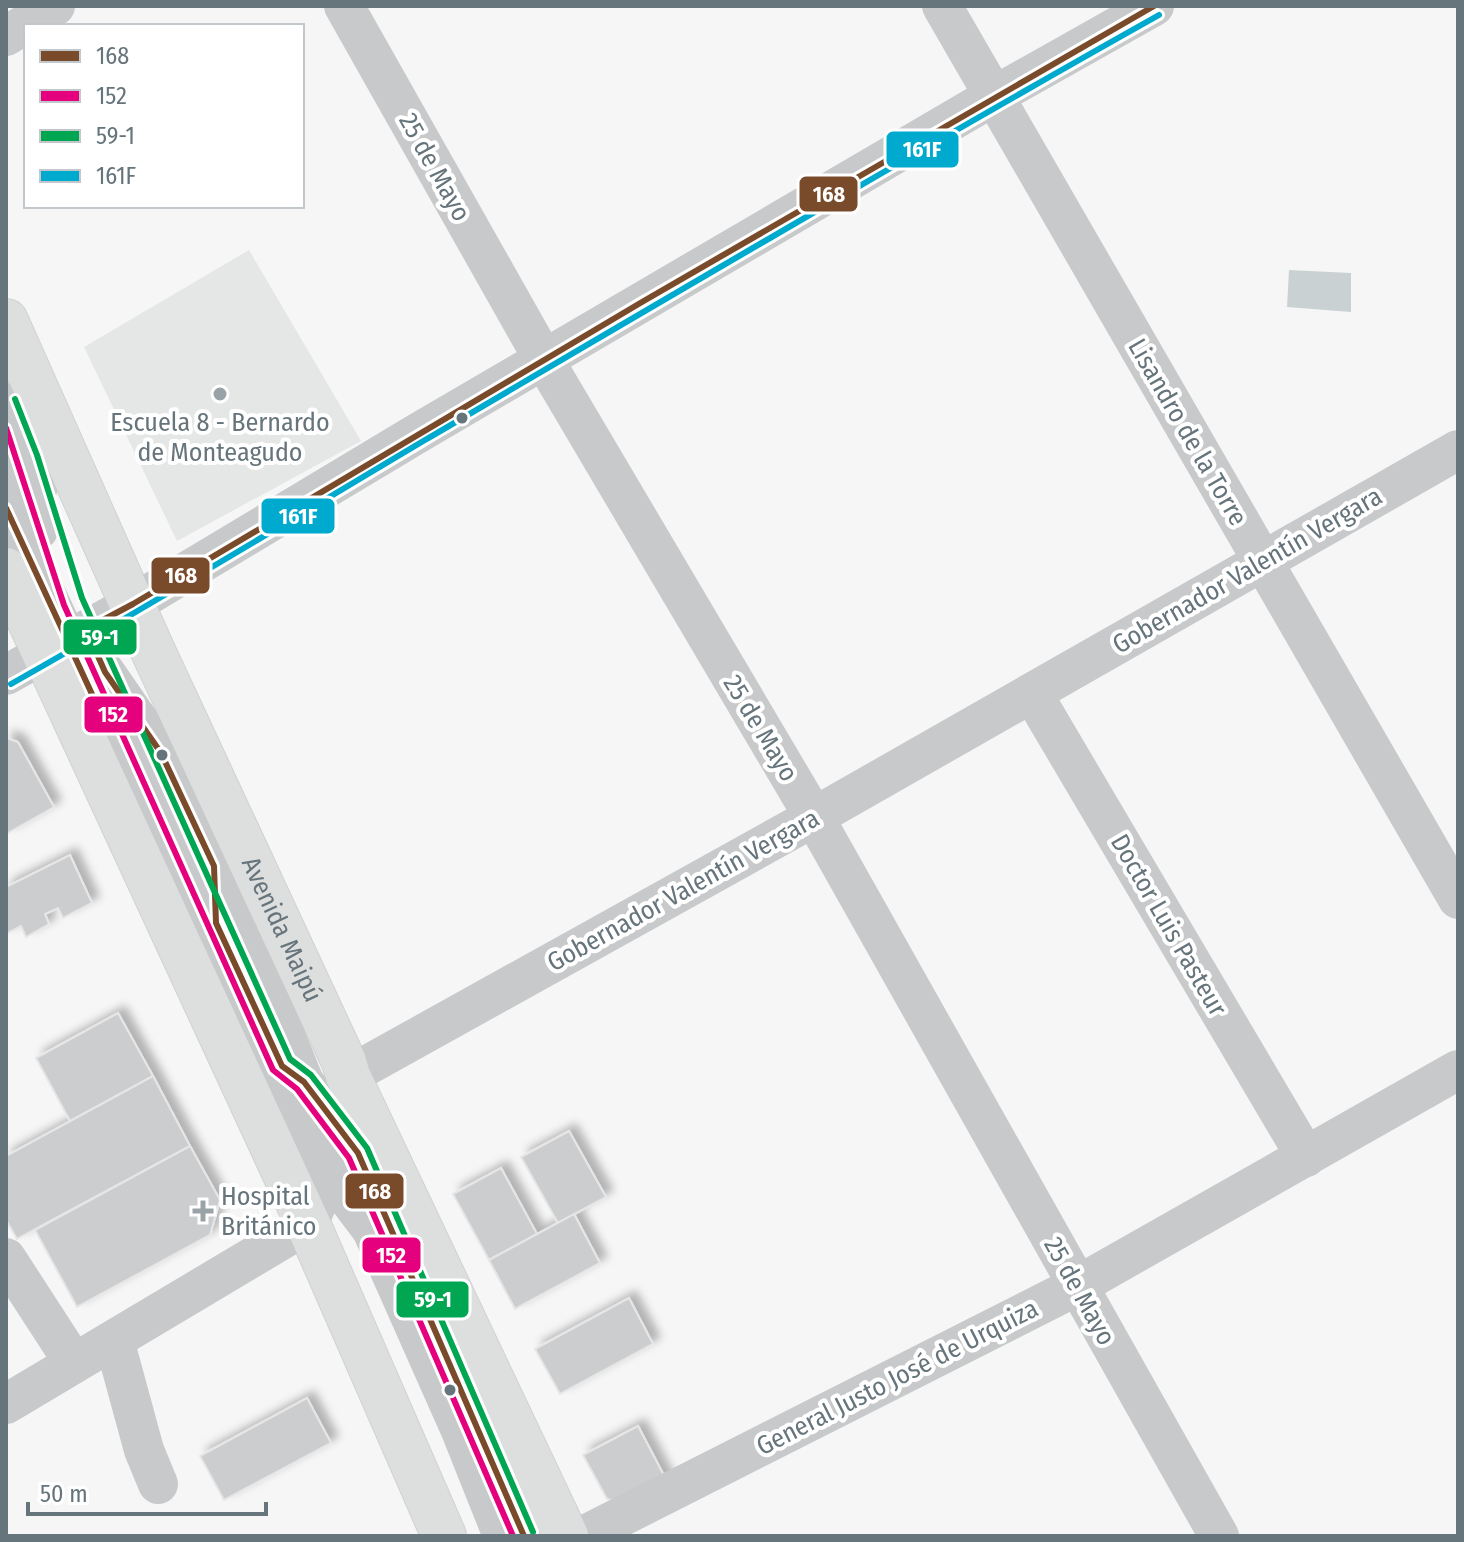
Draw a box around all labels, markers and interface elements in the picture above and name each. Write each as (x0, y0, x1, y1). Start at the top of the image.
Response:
legend (24, 24, 304, 208)
text: 168 (96, 42, 129, 70)
text: 152 (96, 82, 127, 110)
street label: 25 de Mayo (392, 108, 477, 227)
text: 59-1 (96, 122, 135, 150)
line badge: 161F (885, 130, 960, 169)
text: 161F (903, 136, 942, 163)
text: 161F (96, 162, 137, 190)
line badge: 168 (798, 175, 859, 213)
text: 168 (813, 181, 846, 208)
street label: Lisandro de la Torre (1122, 333, 1254, 531)
marker: Escuela 8 - Bernardo de Monteagudo (211, 385, 229, 403)
place label: Escuela 8 - Bernardo de Monteagudo (110, 407, 330, 468)
unlabelled marker (454, 410, 470, 426)
street label: Gobernador Valentín Vergara (1107, 481, 1388, 660)
line badge: 161F (260, 497, 336, 535)
text: 161F (279, 503, 318, 530)
line badge: 168 (150, 556, 211, 595)
text: 168 (165, 562, 198, 589)
line badge: 59-1 (62, 618, 138, 656)
text: 59-1 (81, 624, 119, 651)
street label: 25 de Mayo (717, 670, 804, 787)
line badge: 152 (83, 695, 144, 734)
text: 152 (98, 701, 128, 728)
unlabelled marker (154, 747, 170, 763)
street label: Gobernador Valentín Vergara (542, 803, 825, 978)
street label: Doctor Luis Pasteur (1104, 829, 1233, 1022)
street label: Avenida Maipú (235, 852, 329, 1007)
line badge: 168 (344, 1172, 405, 1210)
text: 168 (359, 1178, 392, 1205)
place label: Hospital Británico (221, 1181, 316, 1242)
marker: Hospital Británico (192, 1200, 214, 1222)
street label: 25 de Mayo (1037, 1232, 1122, 1351)
line badge: 152 (361, 1236, 422, 1274)
text: 152 (376, 1242, 406, 1269)
line badge: 59-1 (395, 1280, 470, 1319)
text: 59-1 (414, 1286, 452, 1313)
street label: General Justo José de Urquiza (751, 1293, 1043, 1462)
unlabelled marker (442, 1382, 458, 1398)
scale bar (28, 1466, 266, 1516)
text: 50 m (40, 1480, 88, 1508)

